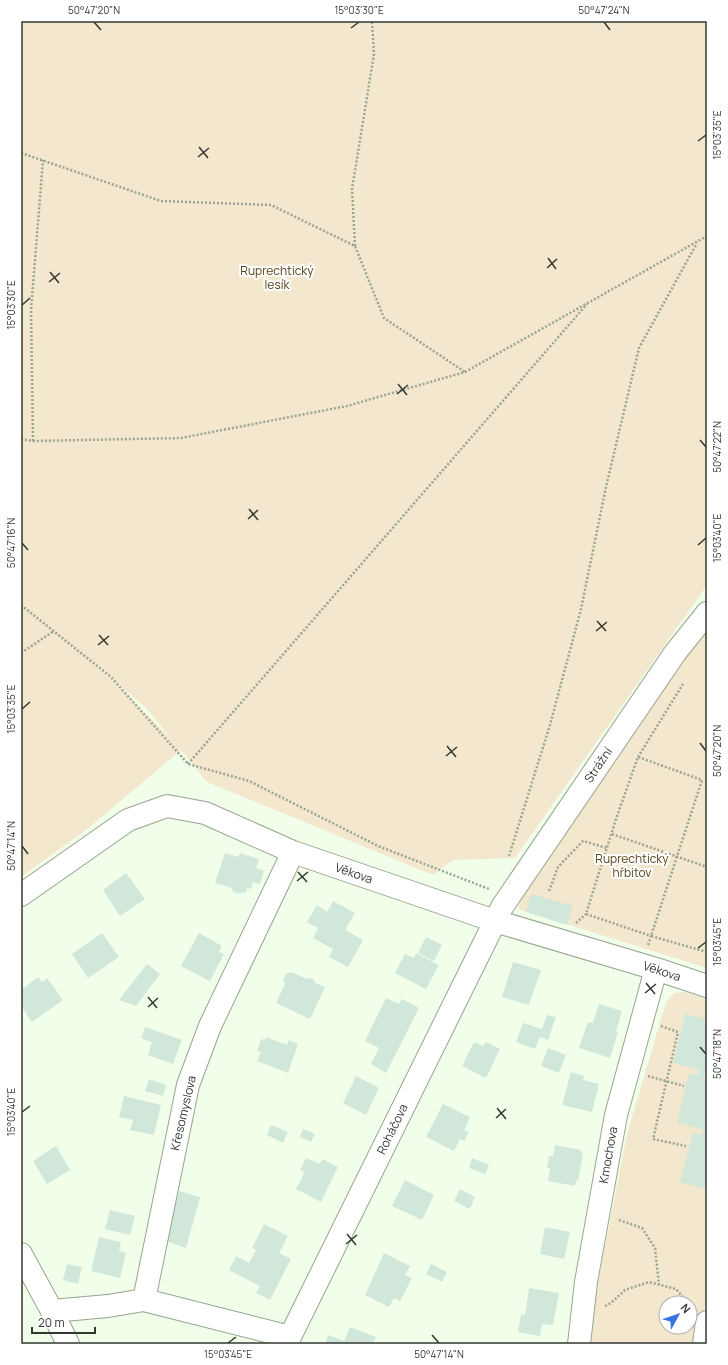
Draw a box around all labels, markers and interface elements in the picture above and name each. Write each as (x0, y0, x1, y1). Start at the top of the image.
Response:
text: 50°47'20"N (68, 3, 120, 17)
text: 15°03'30"E (334, 3, 384, 17)
text: 50°47'24"N (578, 3, 630, 17)
text: 15°03'35"E (710, 110, 724, 159)
park label: Ruprechtický lesík (240, 262, 314, 293)
text: 15°03'30"E (4, 280, 18, 330)
text: 50°47'22"N (710, 421, 724, 473)
text: 15°03'40"E (710, 514, 724, 562)
text: 50°47'16"N (4, 518, 18, 568)
text: 15°03'35"E (4, 684, 18, 733)
text: 50°47'20"N (710, 725, 724, 777)
street label: Strážní (580, 744, 616, 786)
text: 50°47'14"N (4, 821, 18, 871)
park label: Ruprechtický hřbitov (595, 850, 669, 881)
street label: Věkova (333, 859, 375, 887)
text: 15°03'45"E (710, 918, 724, 966)
street label: Věkova (641, 957, 683, 985)
text: 50°47'18"N (710, 1029, 724, 1079)
street label: Křesomyslova (166, 1074, 200, 1152)
text: 15°03'40"E (4, 1088, 18, 1136)
street label: Roháčova (372, 1101, 412, 1157)
street label: Kmochova (595, 1125, 621, 1185)
north arrow (658, 1295, 698, 1335)
text: N (678, 1300, 694, 1316)
scale bar (32, 1309, 95, 1335)
text: 20 m (38, 1314, 65, 1331)
text: 15°03'45"E (204, 1347, 252, 1361)
text: 50°47'14"N (414, 1347, 464, 1361)

